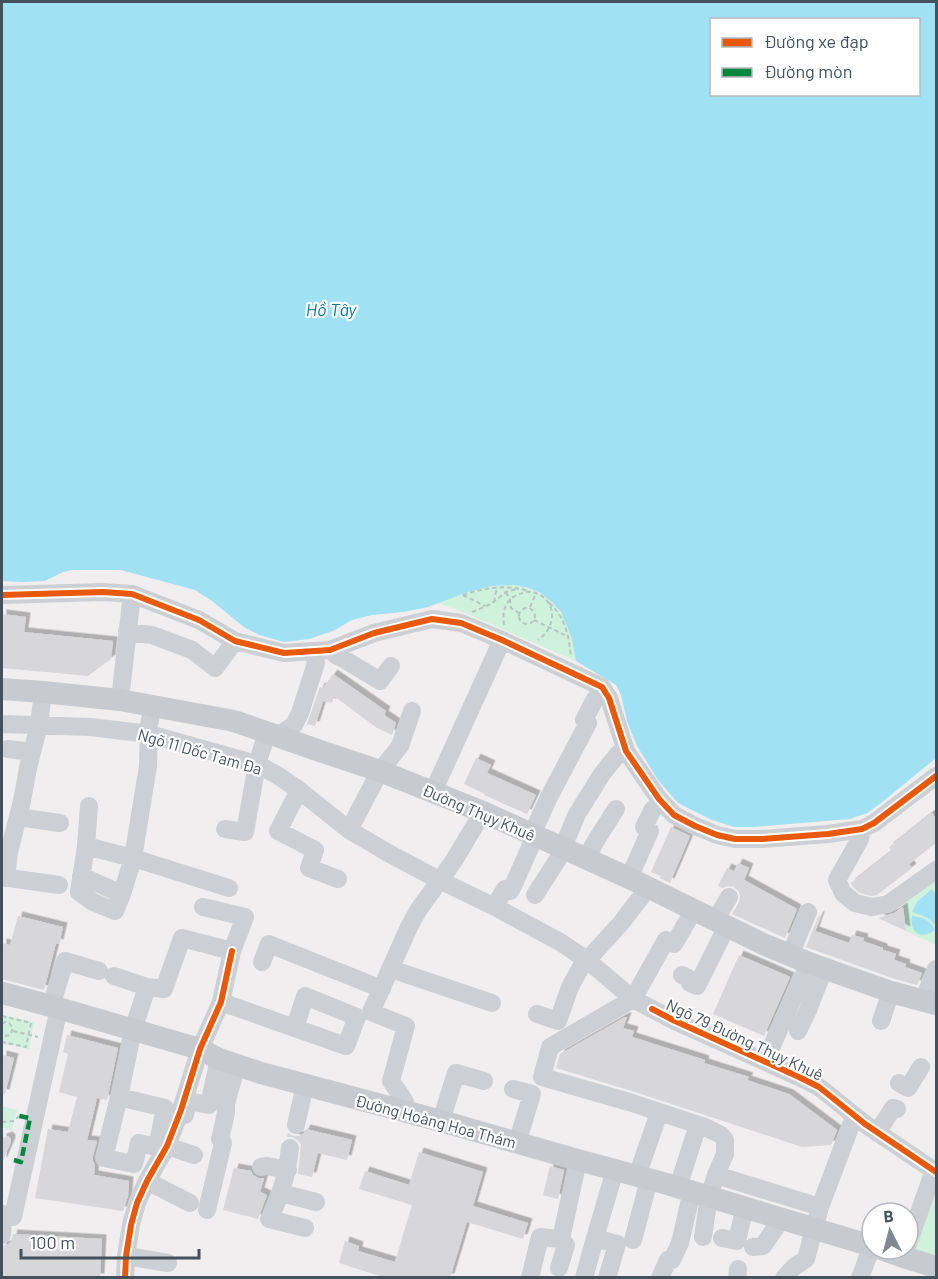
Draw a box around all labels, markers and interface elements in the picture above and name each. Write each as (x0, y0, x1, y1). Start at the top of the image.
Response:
legend (710, 18, 920, 96)
text: Đường xe đạp (764, 30, 869, 52)
text: Đường mòn (764, 60, 852, 82)
water label: Hồ Tây (306, 298, 357, 320)
street label: Ngõ 11 Dốc Tam Đa (136, 724, 264, 778)
street label: Đường Thụy Khuê (420, 780, 538, 844)
street label: Ngõ 79 Đường Thụy Khuê (664, 994, 826, 1084)
street label: Đường Hoàng Hoa Thám (354, 1090, 518, 1152)
north arrow (860, 1201, 920, 1261)
text: B (882, 1206, 894, 1226)
scale bar (21, 1222, 200, 1260)
text: 100 m (30, 1231, 75, 1253)

